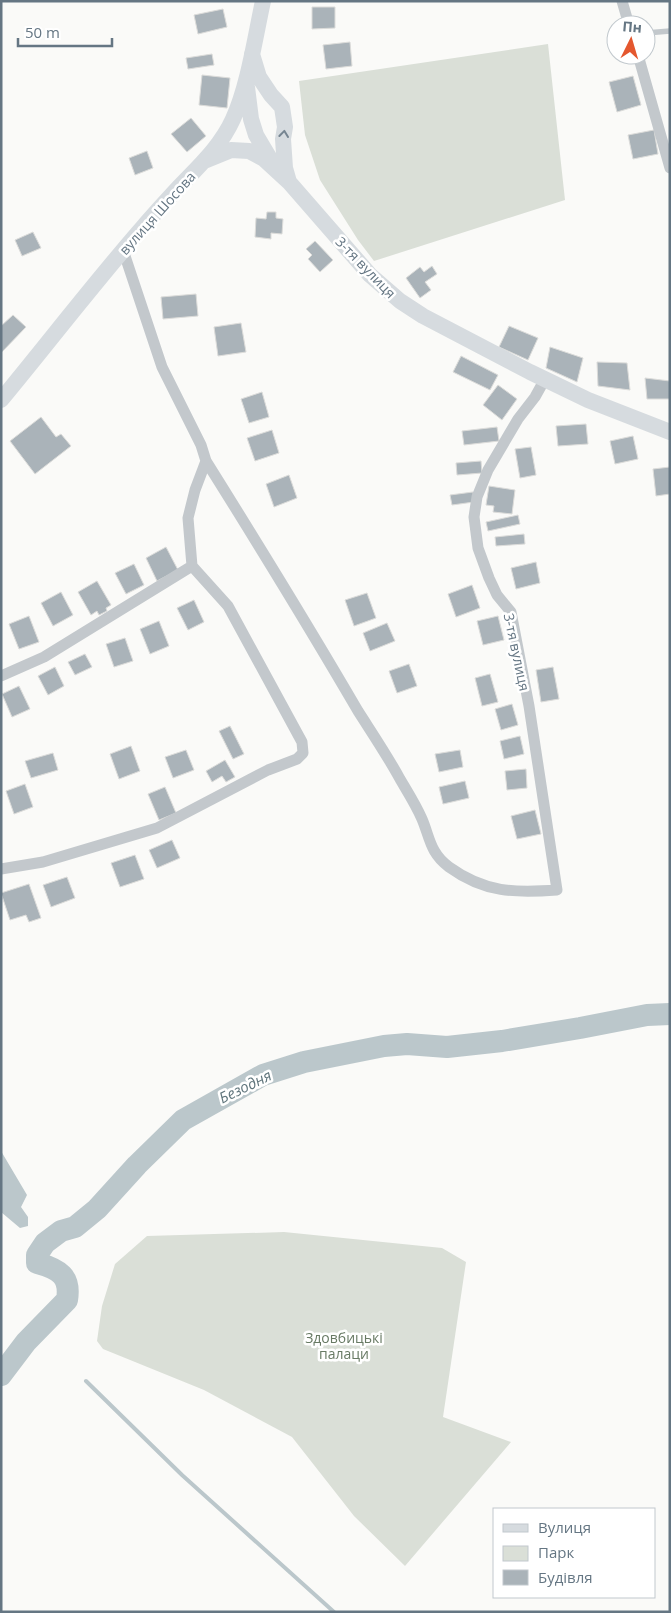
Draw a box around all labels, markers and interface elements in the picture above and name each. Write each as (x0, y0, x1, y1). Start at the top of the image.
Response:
scale bar (18, 15, 111, 47)
north arrow (606, 15, 656, 65)
text: Пн (622, 16, 643, 37)
text: 50 m (25, 22, 60, 42)
one-way arrow (278, 130, 289, 138)
street label: вулиця Шосова (114, 167, 200, 259)
street label: 3-тя вулиця (332, 232, 400, 302)
street label: 3-тя вулиця (499, 611, 535, 693)
water label: Безодня (215, 1065, 275, 1107)
park label: Здовбицькі палаци (305, 1328, 383, 1363)
legend (493, 1508, 656, 1598)
text: Вулиця (538, 1517, 591, 1537)
text: Парк (538, 1542, 574, 1562)
text: Будівля (538, 1567, 593, 1587)

